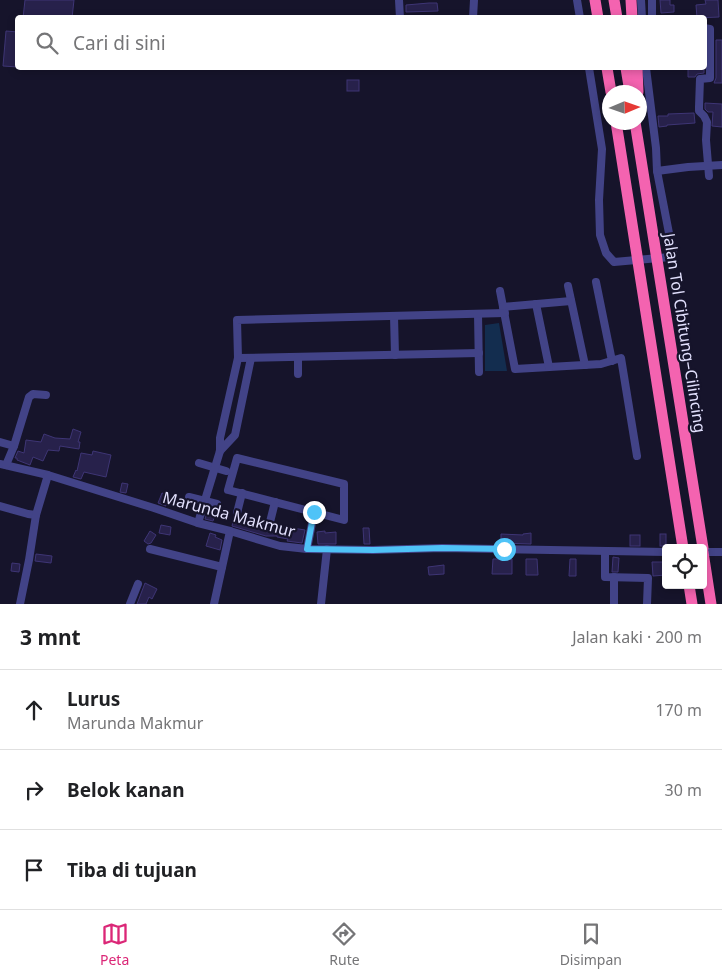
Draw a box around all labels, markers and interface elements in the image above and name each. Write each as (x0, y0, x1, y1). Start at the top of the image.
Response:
search box (15, 15, 707, 70)
icon: search (33, 29, 61, 57)
text: Cari di sini (73, 30, 166, 56)
north arrow (602, 85, 647, 130)
street label: Jalan Tol Cibitung–Cilincing (658, 230, 712, 434)
street label: Marunda Makmur (160, 486, 298, 542)
route end (303, 501, 326, 524)
route start (493, 538, 516, 561)
map controls (662, 544, 707, 589)
button: locate (662, 544, 707, 589)
text: 3 mnt (20, 623, 81, 651)
text: Jalan kaki · 200 m (572, 626, 702, 648)
text: Lurus (67, 686, 120, 712)
icon: ahead (20, 696, 48, 724)
text: 170 m (655, 699, 702, 721)
text: Marunda Makmur (67, 712, 203, 734)
icon: right (20, 776, 48, 804)
text: Belok kanan (67, 777, 184, 803)
text: 30 m (665, 779, 702, 801)
icon: arrive (20, 856, 48, 884)
text: Tiba di tujuan (67, 857, 197, 883)
tab: Peta (100, 920, 129, 969)
tab: Rute (329, 920, 360, 969)
tab: Disimpan (560, 920, 622, 969)

